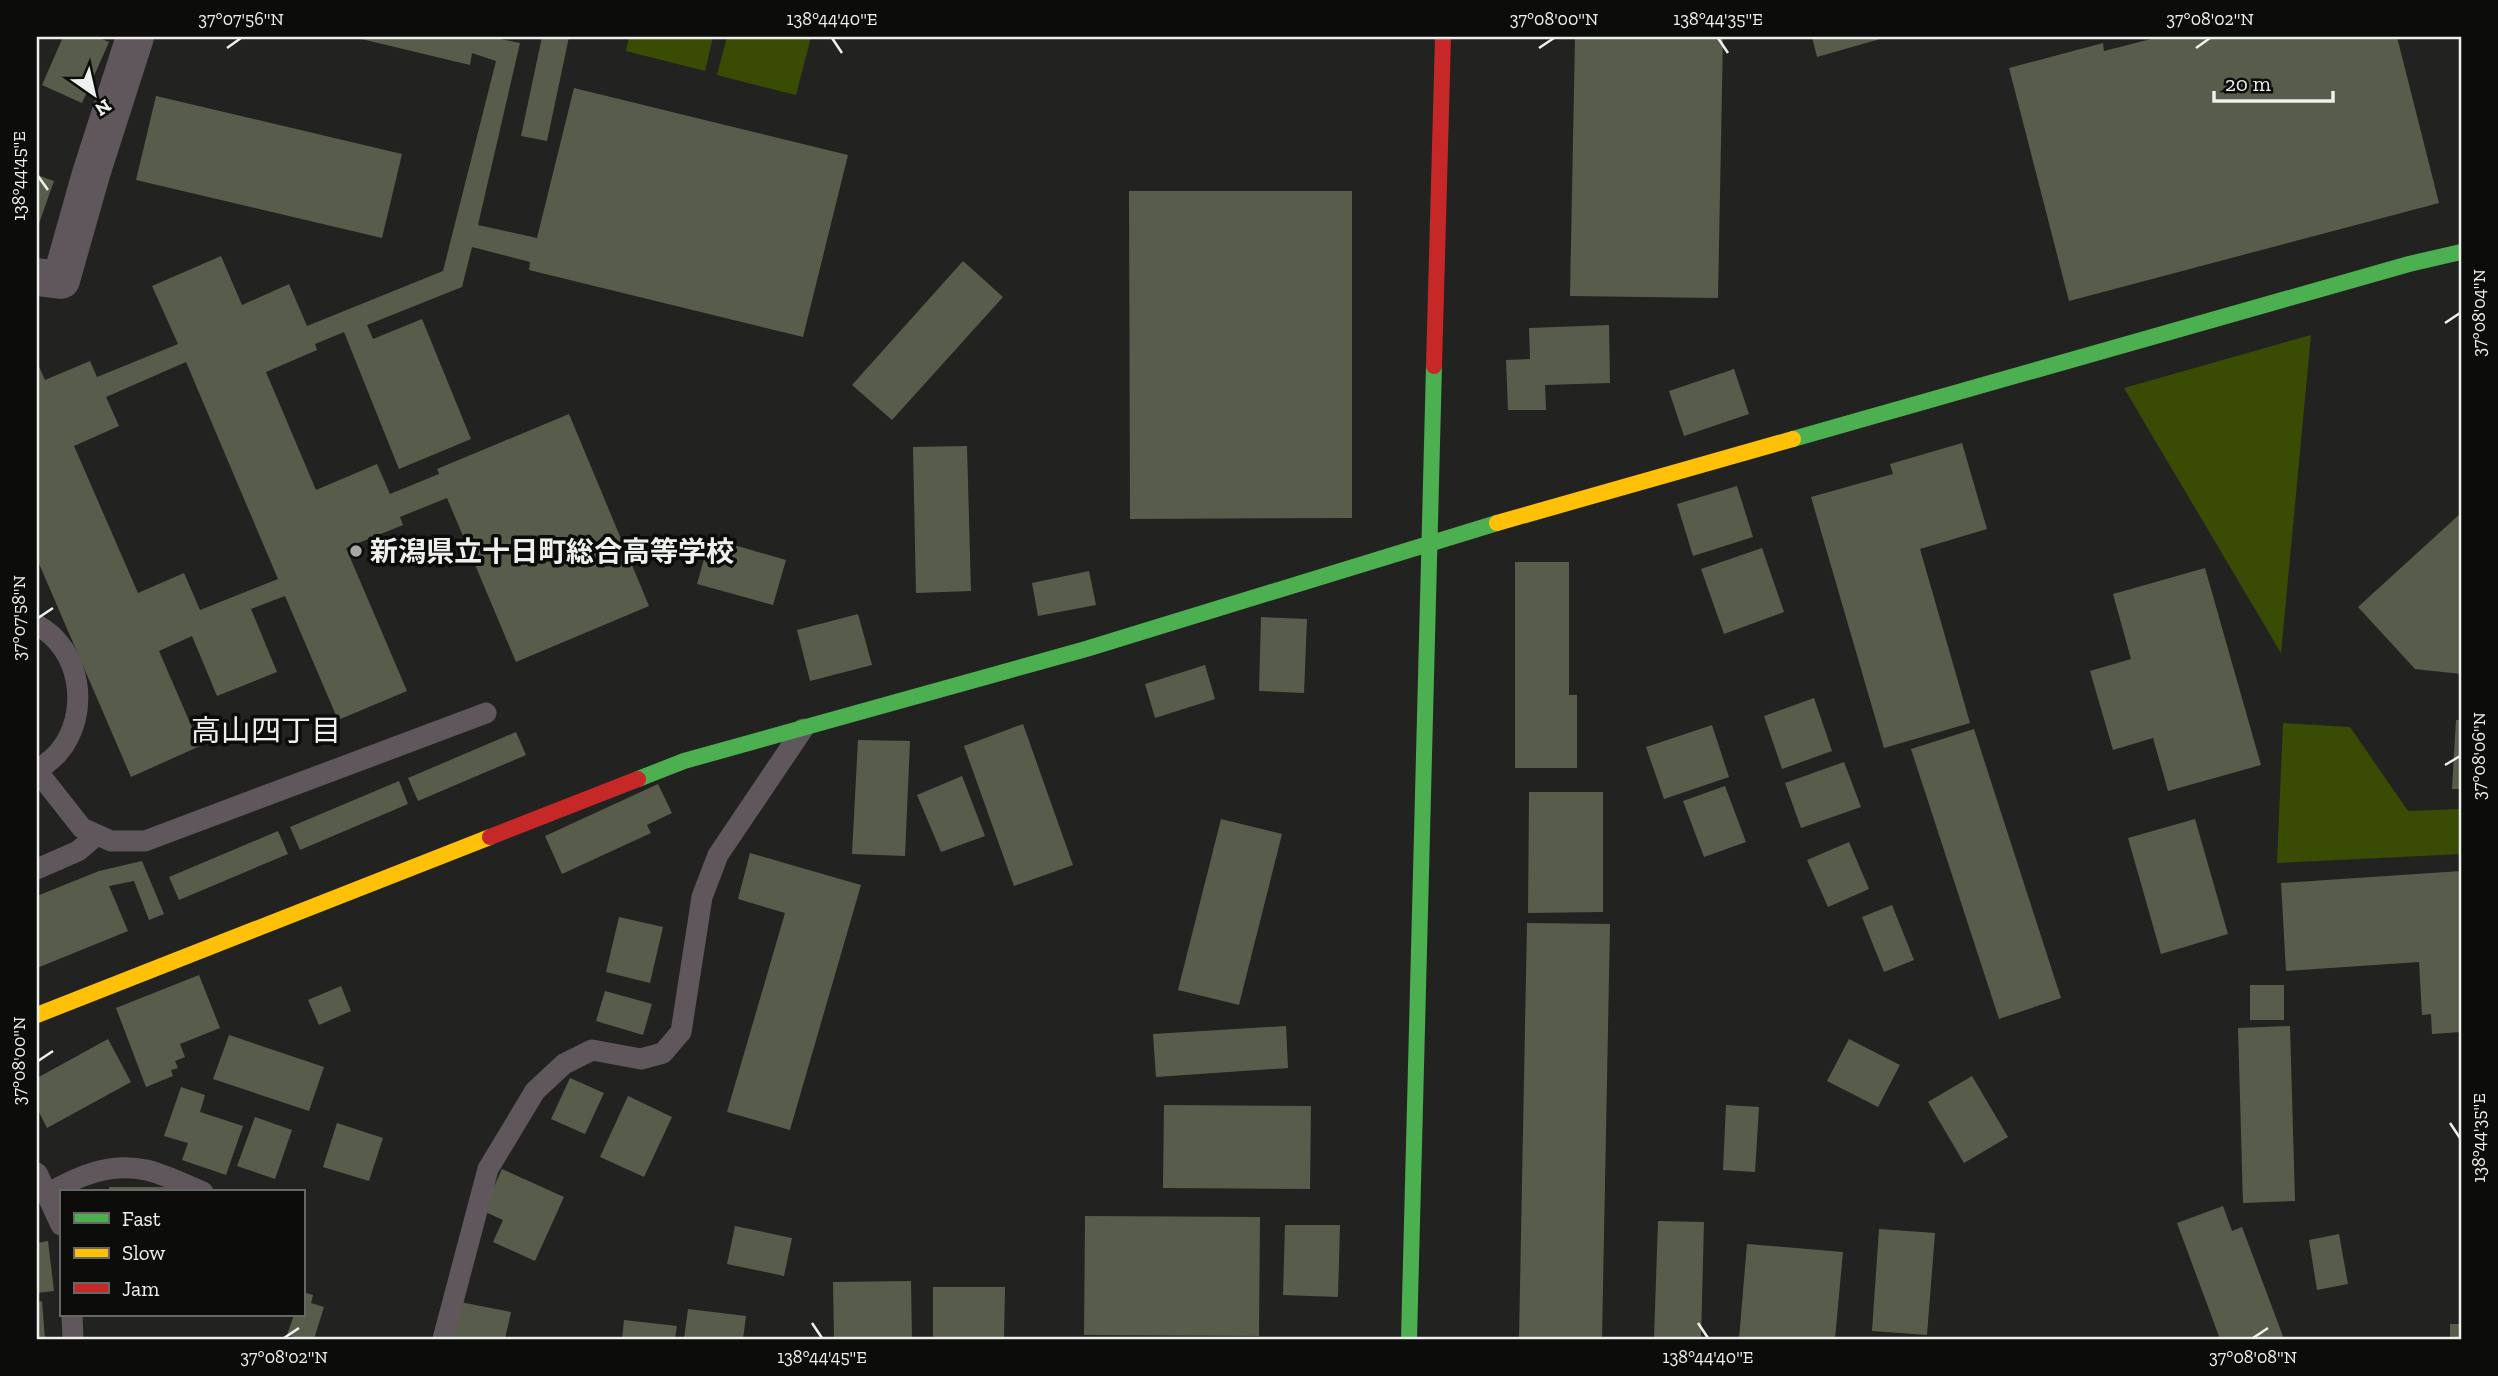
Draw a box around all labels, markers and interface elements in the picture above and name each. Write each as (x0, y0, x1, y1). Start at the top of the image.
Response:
text: 37°07'56"N (198, 8, 284, 30)
text: 138°44'40"E (787, 8, 877, 30)
text: 37°08'00"N (1510, 8, 1598, 30)
text: 138°44'35"E (1673, 8, 1763, 30)
text: 37°08'02"N (2166, 8, 2254, 30)
north arrow (60, 60, 130, 130)
scale bar (2214, 60, 2334, 104)
text: 20 m (2225, 71, 2271, 96)
text: N (91, 94, 116, 121)
text: 138°44'45"E (8, 131, 30, 221)
text: 37°08'04"N (2468, 269, 2490, 357)
place label: 新潟県立十日町総合高等学校 (370, 535, 734, 568)
marker: 新潟県立十日町総合高等学校 (348, 543, 364, 559)
text: 37°07'58"N (8, 575, 30, 661)
text: 37°08'06"N (2468, 712, 2490, 800)
district label: 高山四丁目 (191, 713, 341, 749)
text: 37°08'00"N (8, 1017, 30, 1105)
text: 138°44'35"E (2468, 1093, 2490, 1183)
legend (60, 1190, 304, 1316)
text: Fast (122, 1206, 161, 1231)
text: Slow (122, 1240, 165, 1265)
text: Jam (122, 1276, 159, 1301)
text: 37°08'02"N (240, 1346, 328, 1368)
text: 138°44'45"E (777, 1346, 867, 1368)
text: 138°44'40"E (1663, 1346, 1753, 1368)
text: 37°08'08"N (2209, 1346, 2297, 1368)

